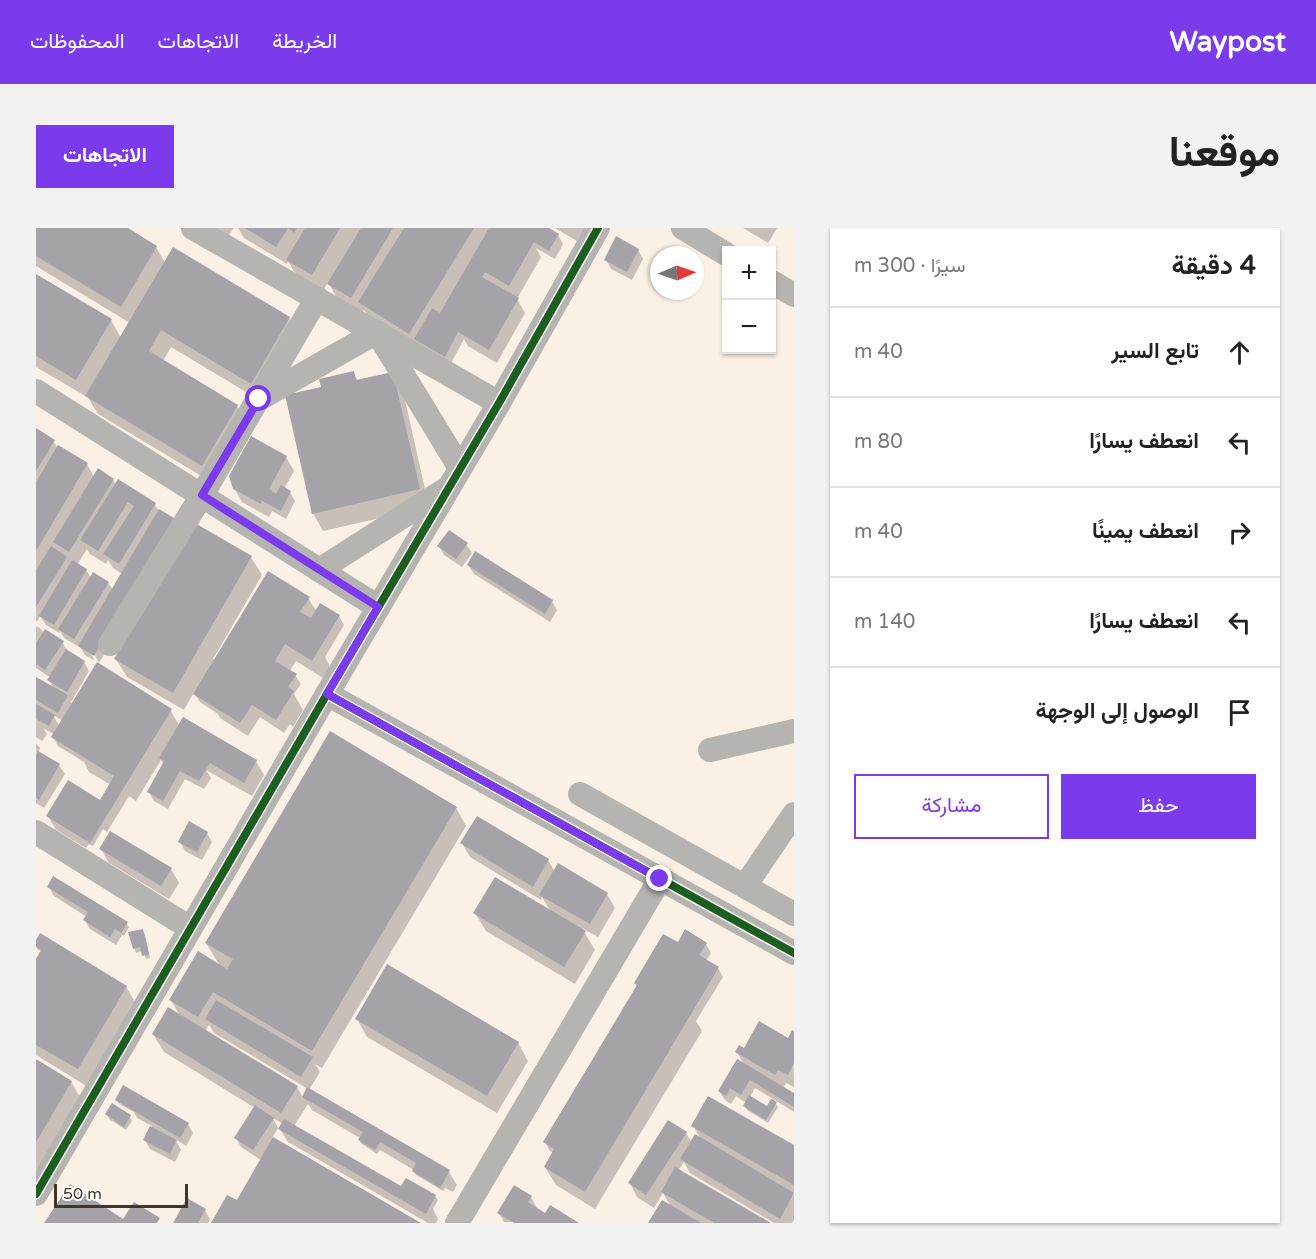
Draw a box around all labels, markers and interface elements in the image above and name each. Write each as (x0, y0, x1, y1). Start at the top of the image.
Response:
text: Waypost (1170, 25, 1286, 59)
text: المحفوظات (30, 29, 125, 54)
text: الاتجاهات (158, 29, 239, 54)
text: الخريطة (272, 29, 337, 54)
button: الاتجاهات (36, 125, 174, 188)
text: موقعنا (1169, 127, 1280, 178)
north arrow (650, 246, 704, 300)
map controls (722, 246, 776, 354)
button: + (722, 246, 776, 300)
text: 4 دقيقة (1172, 250, 1256, 281)
text: سيرًا · 300 m (854, 254, 966, 278)
button: − (722, 300, 776, 354)
icon: ahead (1223, 336, 1256, 369)
text: تابع السير (1111, 338, 1199, 364)
text: 40 m (854, 340, 903, 364)
route start (245, 385, 271, 411)
icon: left (1223, 426, 1256, 459)
text: انعطف يسارًا (1089, 428, 1199, 454)
text: 80 m (854, 430, 903, 454)
icon: right (1223, 516, 1256, 549)
text: انعطف يمينًا (1092, 518, 1199, 544)
text: 40 m (854, 520, 903, 544)
icon: left (1223, 606, 1256, 639)
text: انعطف يسارًا (1089, 608, 1199, 634)
text: 140 m (854, 610, 915, 634)
icon: arrive (1223, 696, 1256, 729)
text: الوصول إلى الوجهة (1035, 698, 1199, 724)
button: مشاركة (854, 774, 1049, 839)
button: حفظ (1061, 774, 1256, 839)
route end (646, 865, 672, 891)
scale bar (54, 1181, 188, 1208)
text: 50 m (63, 1184, 102, 1204)

